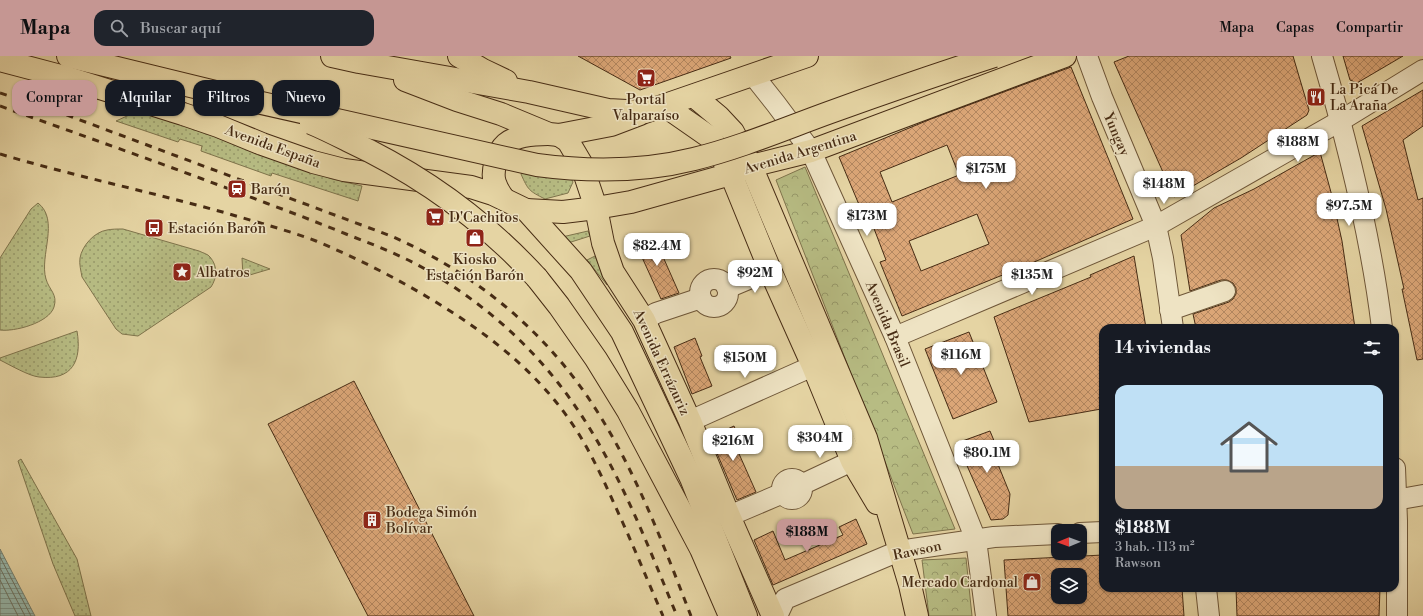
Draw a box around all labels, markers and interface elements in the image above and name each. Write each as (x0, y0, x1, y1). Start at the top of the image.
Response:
search box (94, 10, 374, 46)
text: Mapa (20, 16, 70, 40)
icon: search (108, 17, 130, 39)
text: Buscar aquí (140, 19, 221, 38)
text: Mapa (1219, 19, 1254, 37)
text: Capas (1276, 19, 1314, 37)
text: Compartir (1336, 19, 1403, 37)
supermarket icon: Portal Valparaíso (635, 67, 657, 89)
chip: Comprar (12, 80, 97, 116)
chip: Alquilar (105, 80, 185, 116)
chip: Filtros (193, 80, 264, 116)
chip: Nuevo (272, 80, 340, 116)
place label: La Picá De La Araña (1330, 81, 1398, 115)
restaurant icon: La Picá De La Araña (1305, 86, 1327, 108)
place label: Portal Valparaíso (612, 91, 680, 125)
street label: Yungay (1098, 109, 1133, 159)
street label: Avenida España (222, 121, 324, 173)
street label: Avenida Argentina (741, 127, 860, 179)
pin: $188M (1270, 129, 1326, 163)
text: $188M (1277, 134, 1319, 150)
pin: $175M (958, 156, 1014, 190)
text: $175M (966, 161, 1006, 177)
pin: $148M (1136, 171, 1192, 205)
text: $148M (1143, 176, 1185, 192)
station icon: Barón (226, 178, 248, 200)
place label: Barón (250, 181, 291, 199)
pin: $97.5M (1316, 193, 1382, 227)
text: $97.5M (1326, 198, 1372, 214)
pin: $173M (839, 203, 895, 237)
supermarket icon: D'Cachitos (424, 206, 446, 228)
text: $173M (847, 208, 887, 224)
place label: D'Cachitos (449, 209, 518, 227)
bus stop icon: Estación Barón (143, 217, 165, 239)
place label: Estación Barón (168, 220, 267, 238)
shop icon: Kiosko Estación Barón (464, 227, 486, 249)
pin: $82.4M (624, 233, 690, 267)
text: $82.4M (633, 238, 681, 254)
place label: Kiosko Estación Barón (426, 251, 525, 285)
pin: $92M (731, 260, 779, 294)
place icon: Albatros (171, 261, 193, 283)
pin: $135M (1004, 262, 1060, 296)
place label: Albatros (195, 264, 250, 282)
text: $92M (737, 265, 773, 281)
text: $135M (1011, 267, 1053, 283)
street label: Avenida Brasil (861, 278, 913, 370)
street label: Avenida Errázuriz (628, 306, 694, 419)
text: 14 viviendas (1115, 337, 1211, 359)
icon: filters (1361, 337, 1383, 359)
pin: $116M (933, 342, 989, 376)
pin: $150M (717, 345, 773, 379)
text: $116M (941, 347, 981, 363)
text: $150M (723, 350, 767, 366)
icon: home (1213, 411, 1285, 483)
pin: $304M (792, 425, 848, 459)
pin: $216M (705, 428, 761, 462)
text: $304M (797, 430, 843, 446)
text: $216M (712, 433, 754, 449)
pin: $80.1M (954, 440, 1020, 474)
text: $80.1M (963, 445, 1011, 461)
place label: Bodega Simón Bolívar (385, 504, 478, 538)
building icon: Bodega Simón Bolívar (361, 509, 383, 531)
text: $188M (1115, 517, 1170, 539)
pin: $188M (779, 519, 835, 553)
text: $188M (786, 524, 828, 540)
north arrow (1051, 524, 1087, 560)
map controls (1051, 524, 1087, 604)
street label: Rawson (891, 537, 944, 565)
text: 3 hab. · 113 m² (1115, 539, 1194, 555)
text: Rawson (1115, 555, 1161, 571)
button: layers (1051, 568, 1087, 604)
shop icon: Mercado Cardonal (1021, 571, 1043, 593)
place label: Mercado Cardonal (902, 574, 1018, 592)

